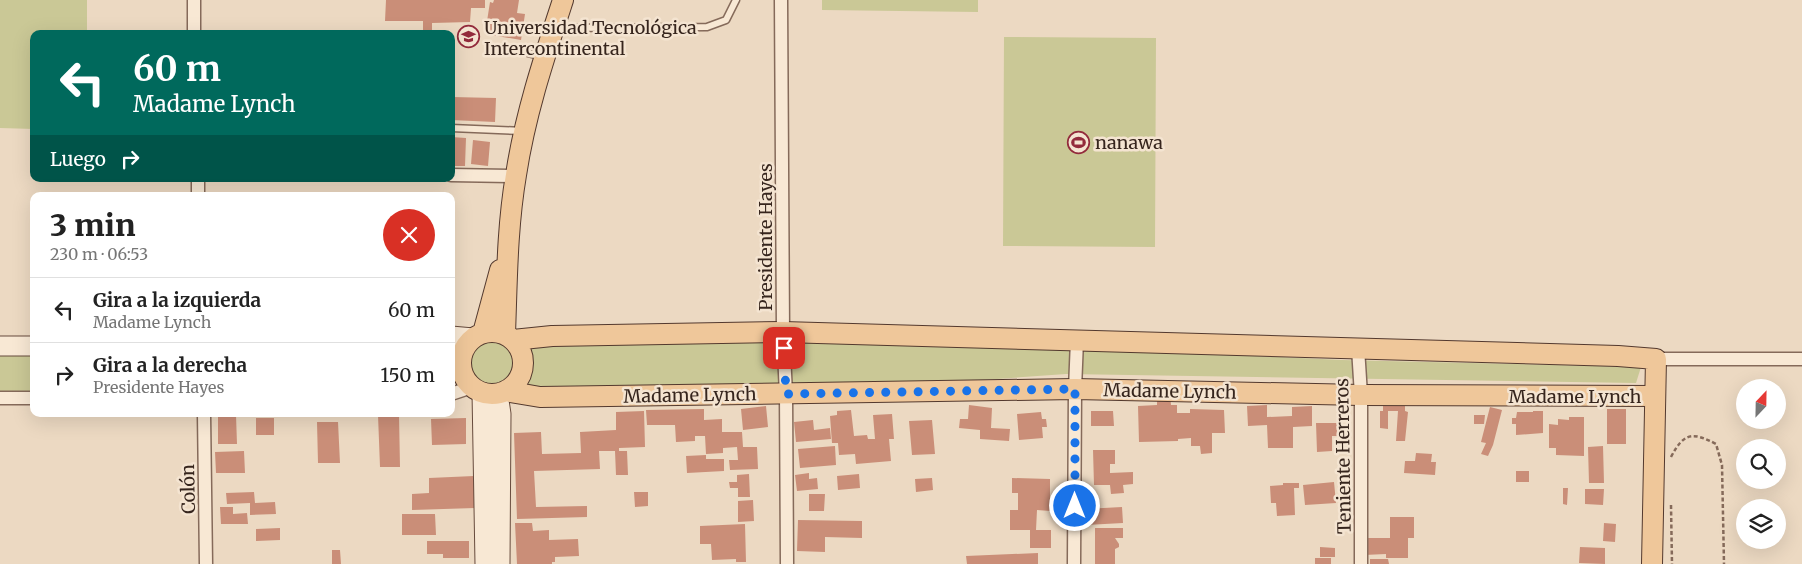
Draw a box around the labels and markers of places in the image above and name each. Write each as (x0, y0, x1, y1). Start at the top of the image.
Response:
place label: Universidad Tecnológica Intercontinental (484, 16, 697, 60)
school or university icon: Universidad Tecnológica Intercontinental (456, 25, 480, 49)
sports icon: nanawa (1067, 130, 1091, 154)
place label: nanawa (1095, 131, 1163, 154)
pin (763, 327, 805, 369)

